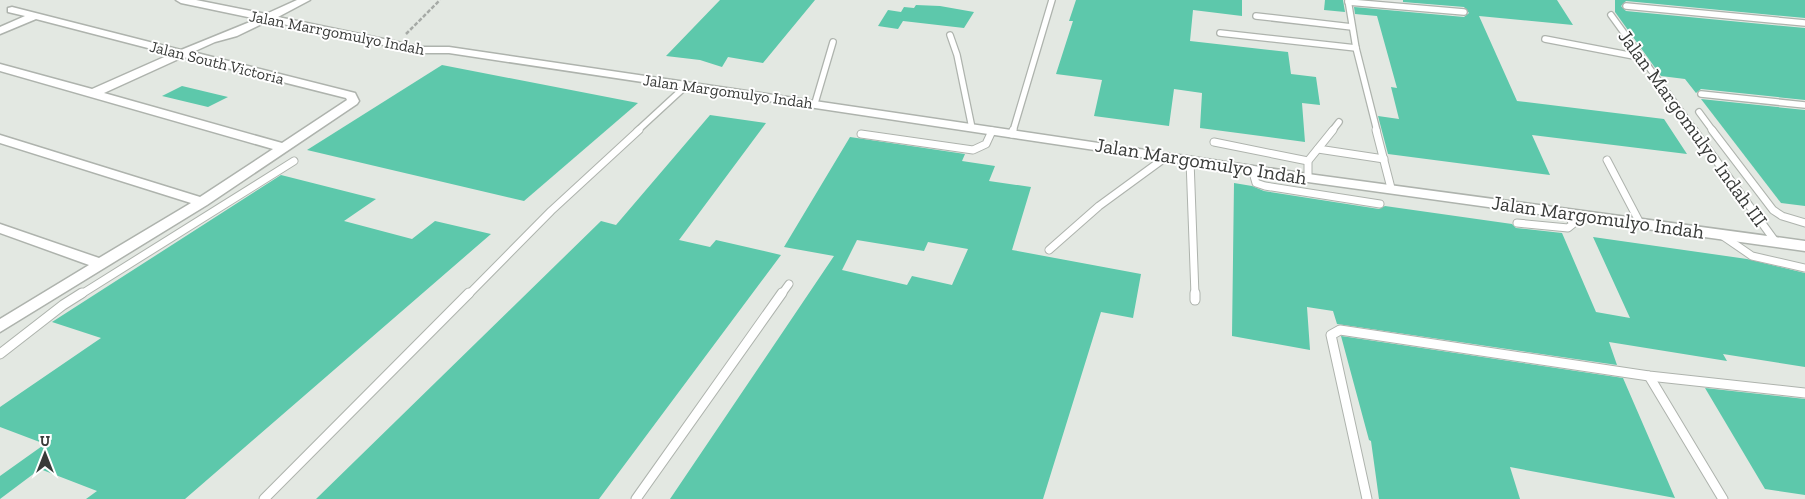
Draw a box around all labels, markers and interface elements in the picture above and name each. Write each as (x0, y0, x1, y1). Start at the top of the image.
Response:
street label: Jalan Marrgomulyo Indah (248, 6, 426, 59)
street label: Jalan Margomulyo Indah III (1613, 25, 1773, 231)
street label: Jalan South Victoria (148, 37, 286, 88)
street label: Jalan Margomulyo Indah (642, 70, 814, 113)
street label: Jalan Margomulyo Indah (1093, 132, 1309, 190)
street label: Jalan Margomulyo Indah (1490, 190, 1706, 244)
north arrow (20, 429, 70, 479)
text: U (40, 433, 50, 450)

